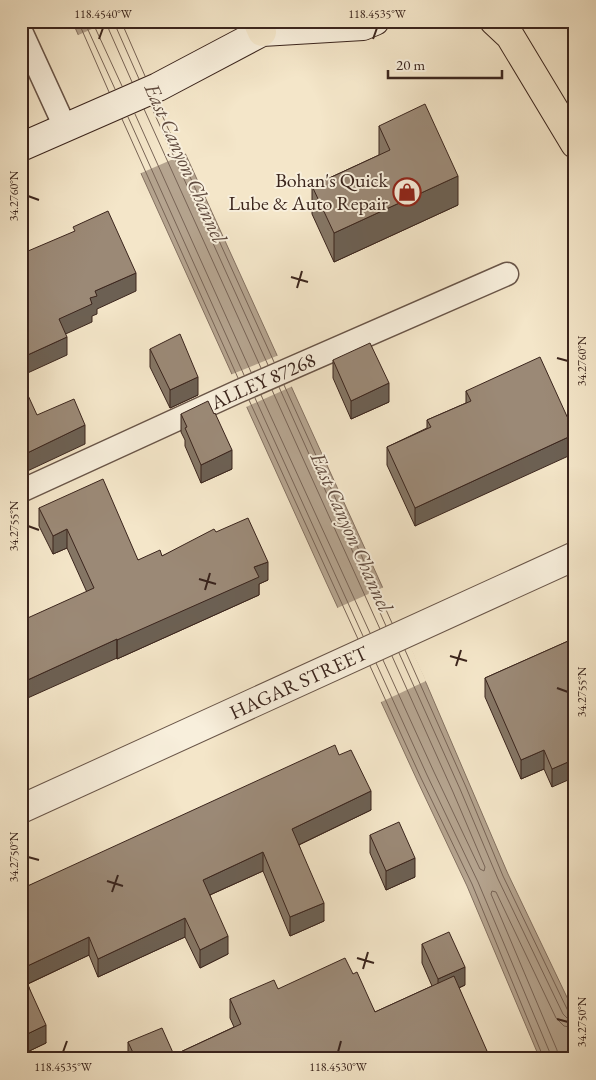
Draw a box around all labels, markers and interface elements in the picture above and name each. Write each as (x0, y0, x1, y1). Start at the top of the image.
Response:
text: 118.4540°W (74, 6, 133, 22)
text: 118.4535°W (348, 6, 407, 22)
scale bar (388, 48, 502, 80)
text: 20 m (396, 55, 425, 74)
water label: East Canyon Channel (138, 78, 234, 248)
place label: Bohan's Quick Lube & Auto Repair (228, 167, 389, 216)
text: 34.2760°N (6, 170, 22, 221)
shop icon: Bohan's Quick Lube & Auto Repair (392, 177, 422, 207)
text: 34.2760°N (574, 335, 590, 386)
street label: ALLEY 87268 (206, 346, 320, 416)
water label: East Canyon Channel (304, 447, 400, 617)
text: 34.2755°N (6, 500, 22, 551)
street label: HAGAR STREET (225, 639, 372, 725)
text: 34.2755°N (574, 666, 590, 717)
text: 34.2750°N (6, 831, 22, 882)
text: 34.2750°N (574, 996, 590, 1047)
text: 118.4535°W (34, 1059, 93, 1075)
text: 118.4530°W (309, 1059, 368, 1075)

